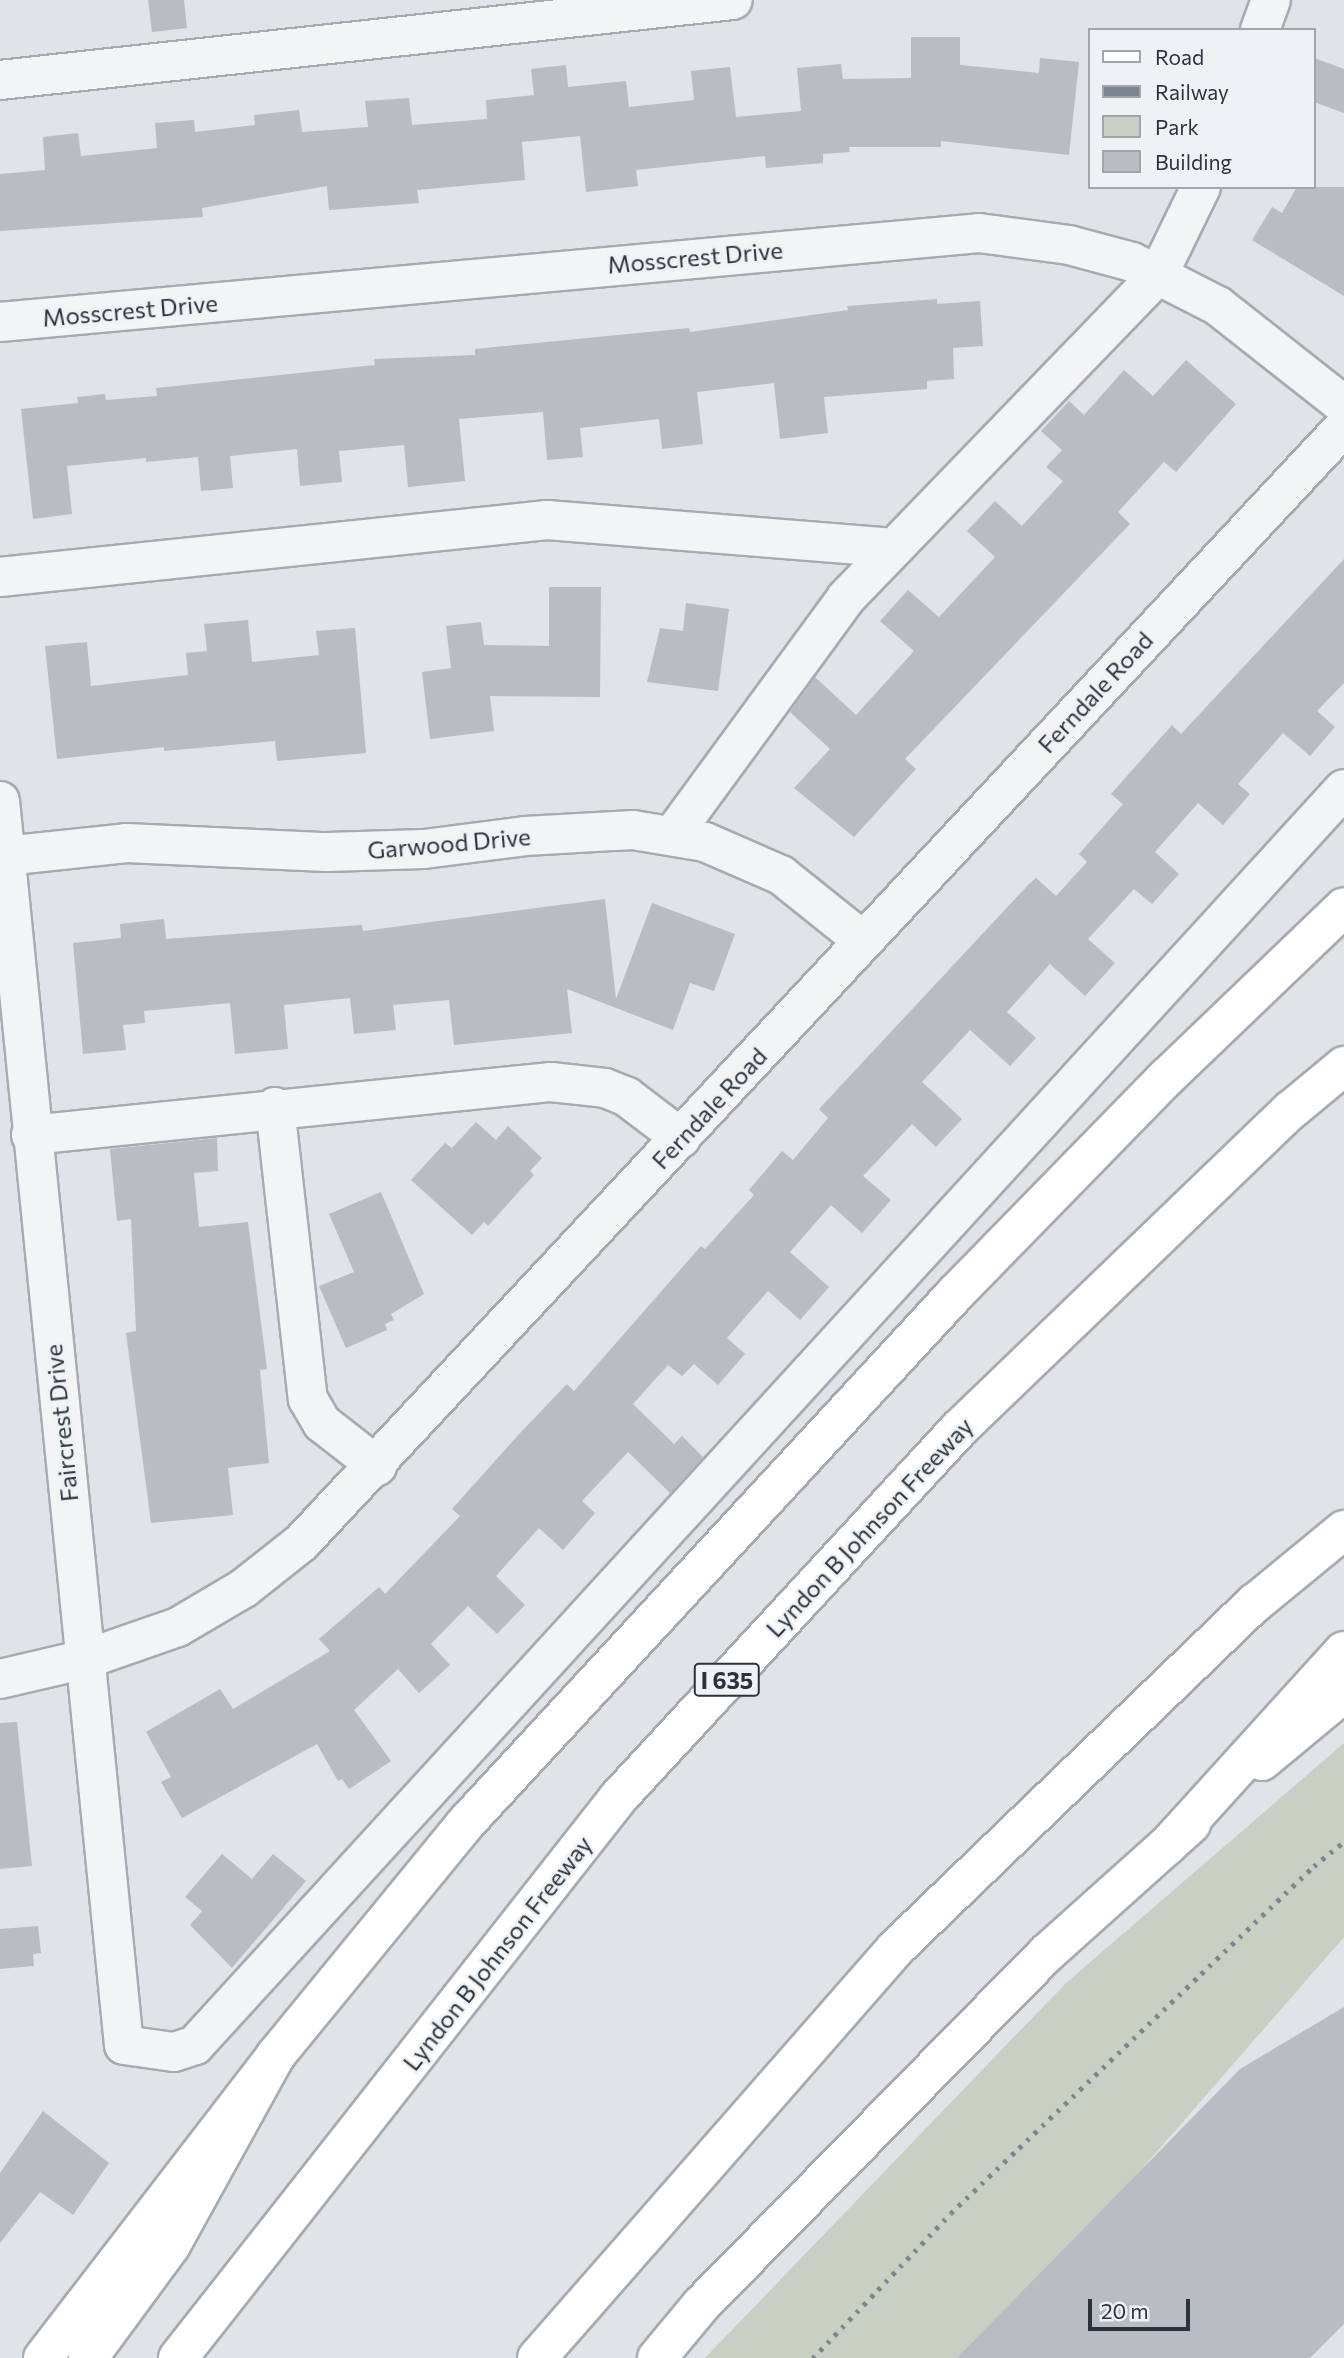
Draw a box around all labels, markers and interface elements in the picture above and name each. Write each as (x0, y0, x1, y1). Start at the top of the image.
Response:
legend (1088, 28, 1316, 189)
text: Road (1155, 44, 1204, 69)
text: Railway (1155, 79, 1229, 104)
text: Park (1155, 114, 1199, 139)
text: Building (1155, 149, 1232, 174)
street label: Mosscrest Drive (606, 235, 784, 279)
street label: Mosscrest Drive (41, 288, 219, 332)
street label: Ferndale Road (1032, 625, 1158, 759)
street label: Garwood Drive (366, 822, 532, 864)
street label: Ferndale Road (646, 1041, 772, 1175)
street label: Faircrest Drive (38, 1343, 84, 1503)
street label: Lyndon B Johnson Freeway (760, 1411, 978, 1643)
road number: I 635 (694, 1660, 760, 1700)
street label: Lyndon B Johnson Freeway (397, 1830, 597, 2076)
scale bar (1092, 2284, 1194, 2328)
text: 20 m (1101, 2298, 1149, 2323)

